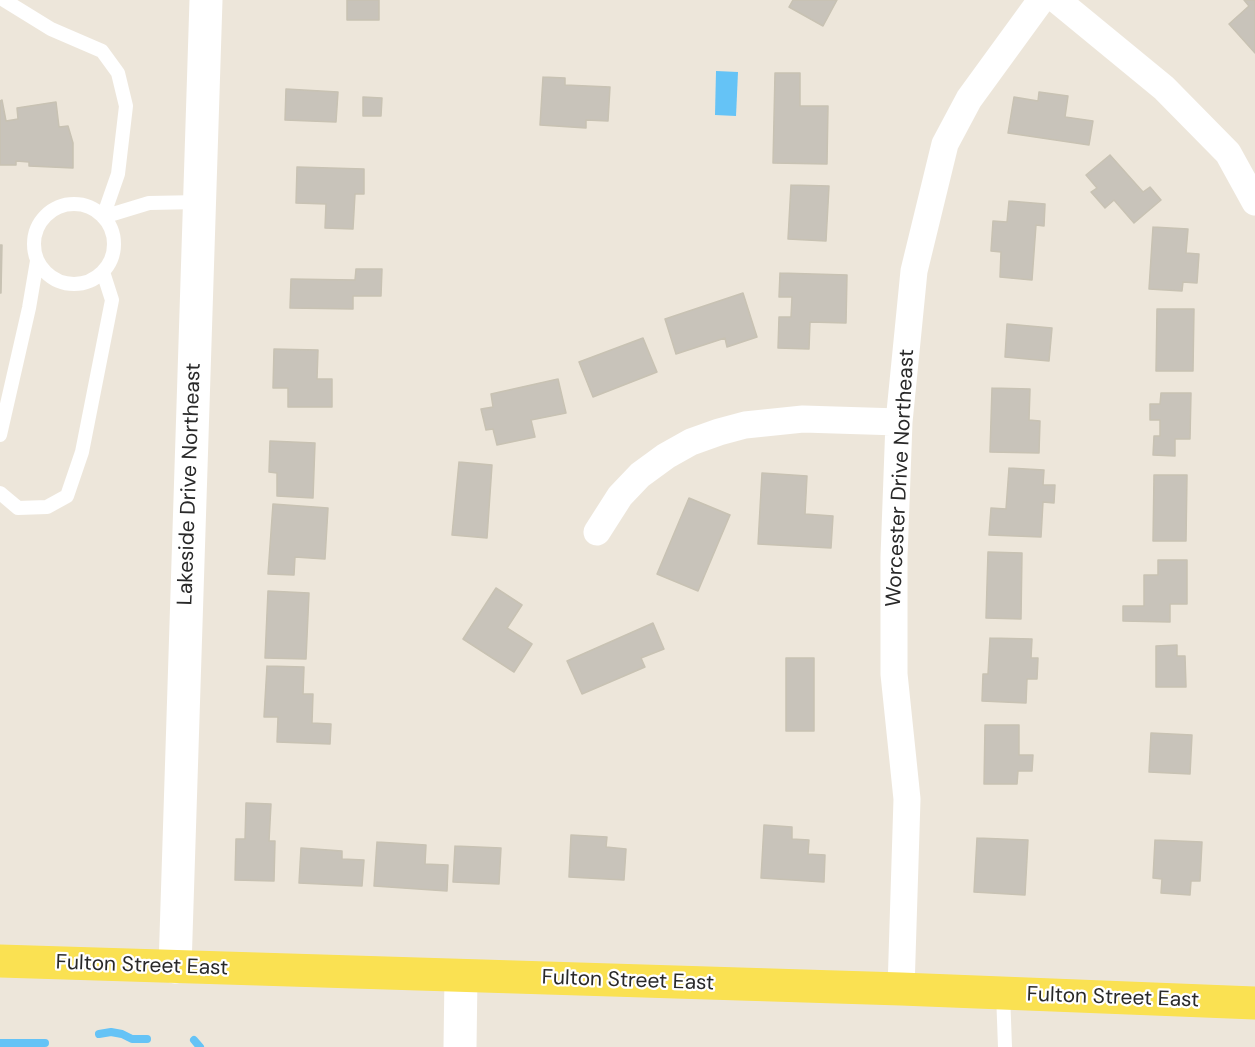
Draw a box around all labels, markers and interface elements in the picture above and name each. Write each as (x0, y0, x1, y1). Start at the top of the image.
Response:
street label: Worcester Drive Northeast (882, 348, 920, 608)
street label: Lakeside Drive Northeast (173, 362, 207, 606)
street label: Fulton Street East (55, 950, 229, 982)
street label: Fulton Street East (541, 965, 715, 997)
street label: Fulton Street East (1026, 982, 1200, 1014)

